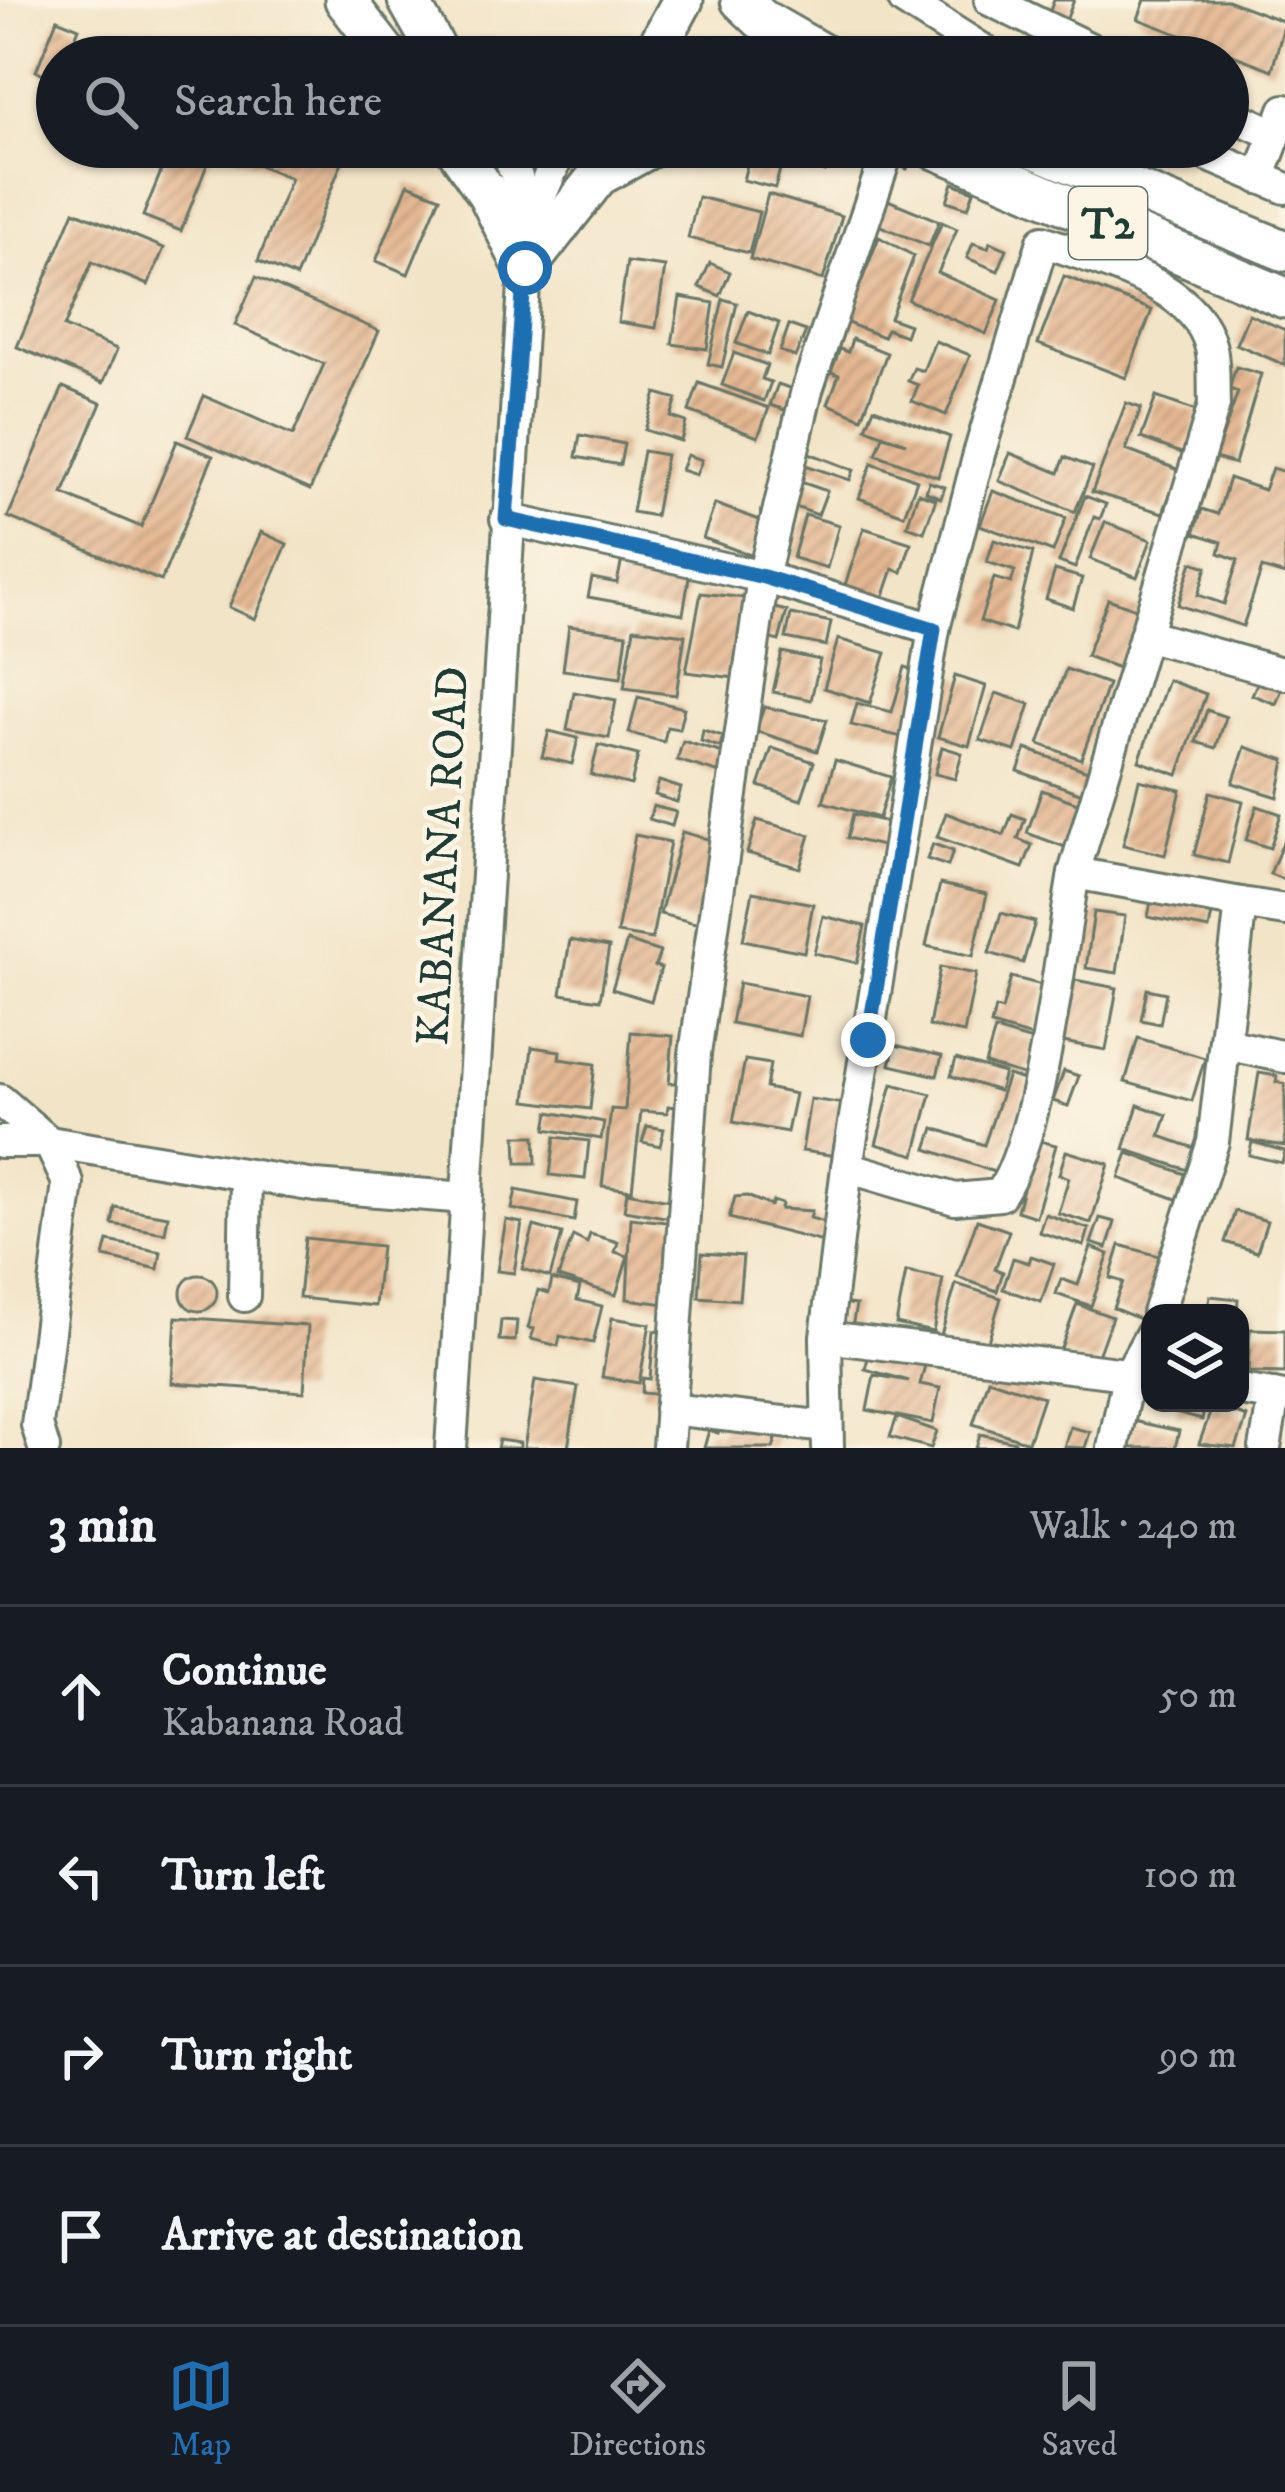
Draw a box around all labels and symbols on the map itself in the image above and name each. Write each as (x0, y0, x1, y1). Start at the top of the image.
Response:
road number: T2 (1069, 187, 1147, 259)
route start (498, 241, 552, 295)
street label: KABANANA ROAD (406, 665, 482, 1047)
route end (841, 1013, 895, 1067)

